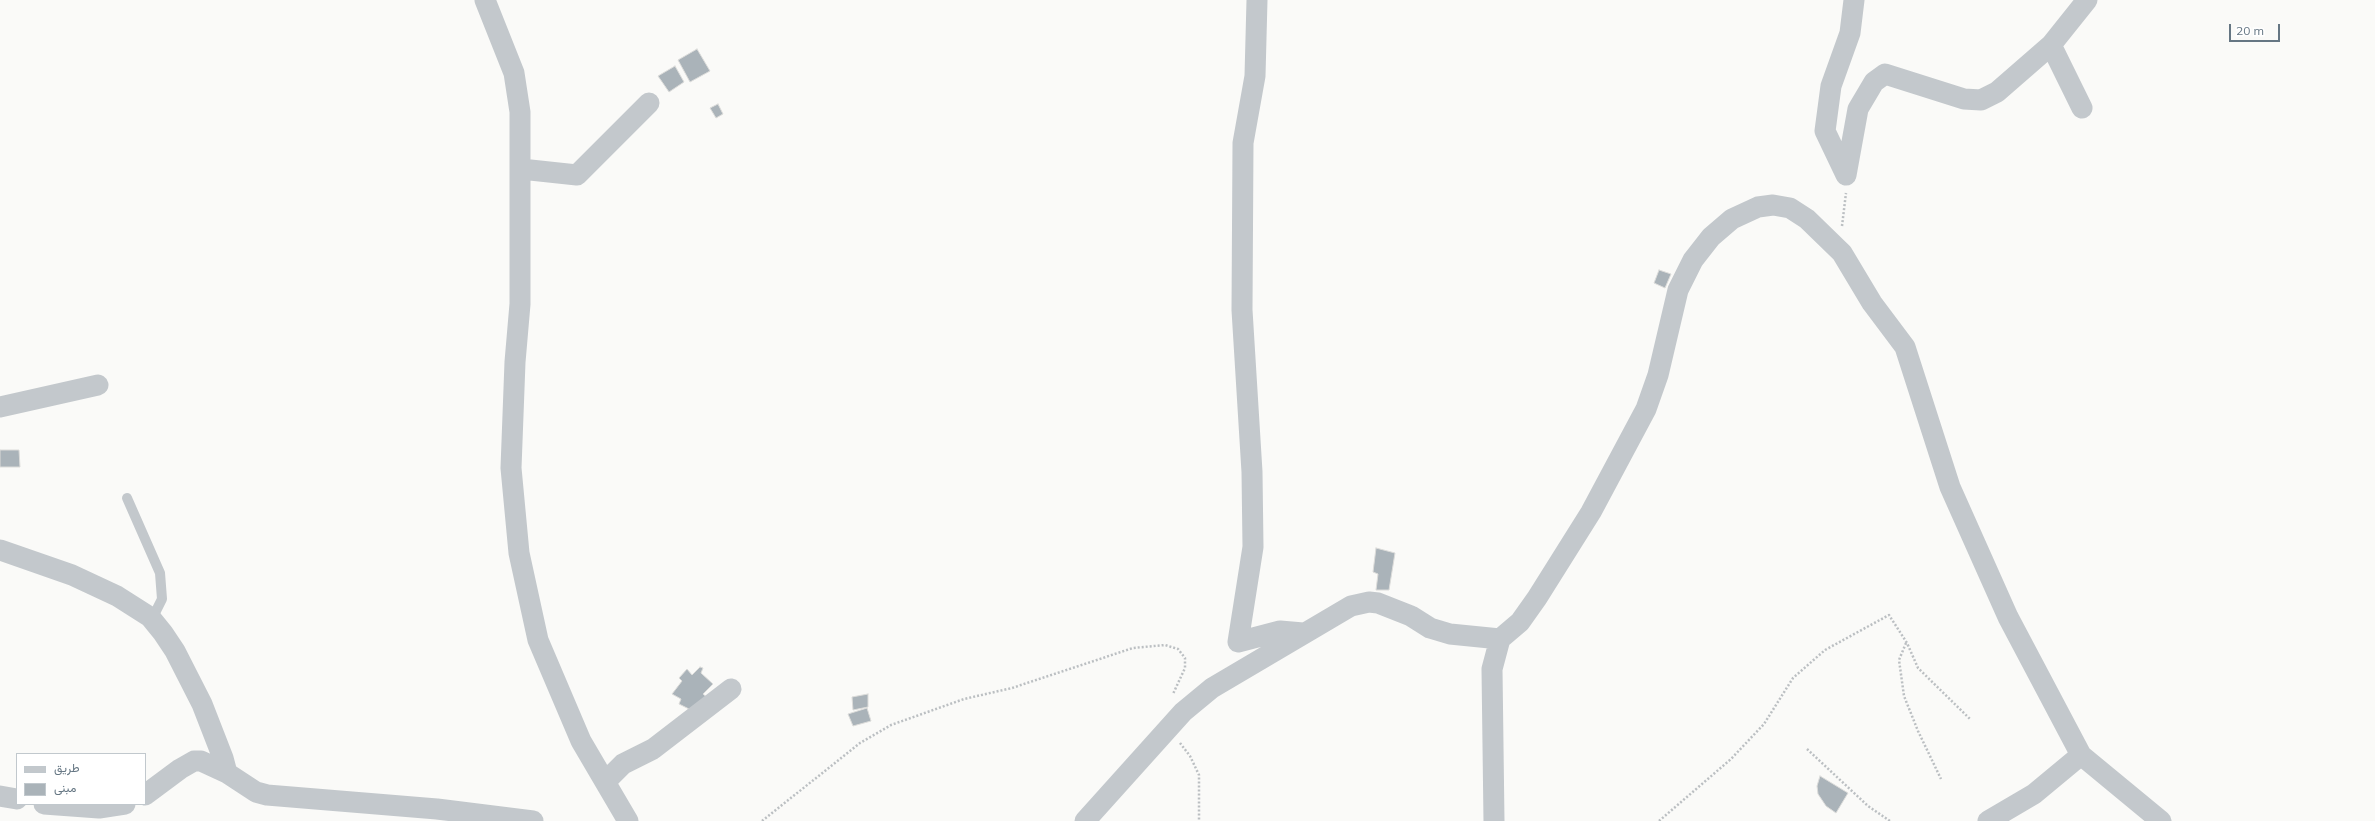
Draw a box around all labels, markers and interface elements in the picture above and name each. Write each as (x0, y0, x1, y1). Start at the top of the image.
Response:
scale bar (2231, 16, 2282, 42)
text: 20 m (2236, 23, 2264, 38)
legend (16, 753, 146, 805)
text: طريق (54, 760, 79, 775)
text: مبنى (54, 780, 76, 795)

